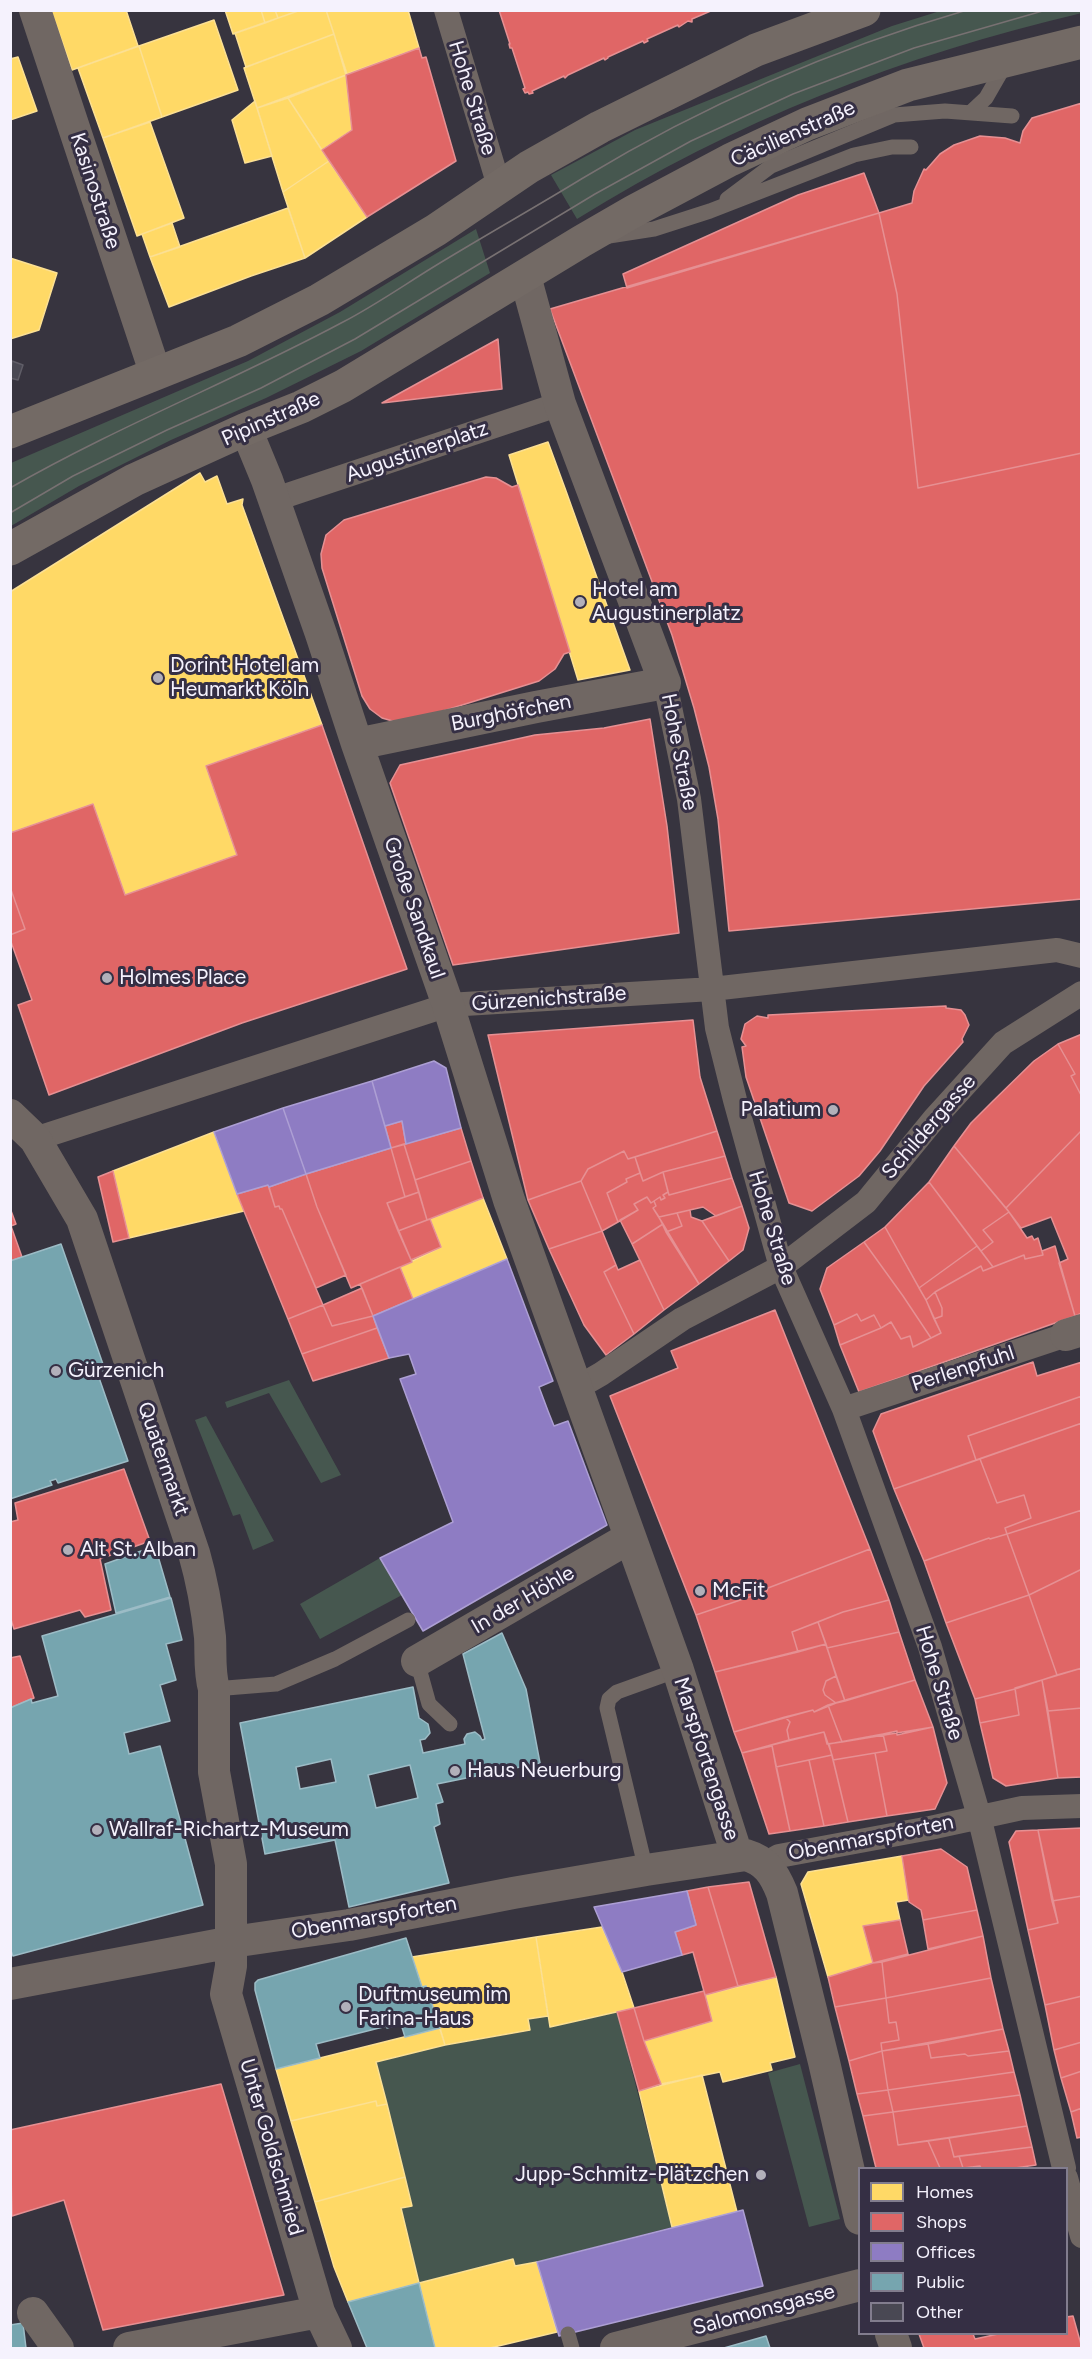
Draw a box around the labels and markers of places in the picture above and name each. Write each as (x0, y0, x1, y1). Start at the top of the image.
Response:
place label: Hotel am Augustinerplatz (592, 577, 741, 627)
marker: Hotel am Augustinerplatz (573, 595, 587, 609)
place label: Dorint Hotel am Heumarkt Köln (170, 653, 319, 703)
marker: Dorint Hotel am Heumarkt Köln (151, 671, 165, 685)
place label: Holmes Place (119, 965, 246, 991)
marker: Holmes Place (100, 971, 114, 985)
place label: Palatium (741, 1097, 821, 1123)
marker: Palatium (826, 1103, 840, 1117)
place label: Gürzenich (68, 1358, 164, 1384)
marker: Gürzenich (49, 1364, 63, 1378)
place label: Alt St. Alban (80, 1537, 196, 1563)
marker: Alt St. Alban (61, 1543, 75, 1557)
place label: McFit (712, 1578, 765, 1604)
marker: McFit (693, 1584, 707, 1598)
place label: Haus Neuerburg (467, 1758, 622, 1784)
marker: Haus Neuerburg (448, 1764, 462, 1778)
place label: Wallraf-Richartz-Museum (109, 1817, 349, 1843)
marker: Wallraf-Richartz-Museum (90, 1823, 104, 1837)
place label: Duftmuseum im Farina-Haus (358, 1982, 508, 2032)
marker: Duftmuseum im Farina-Haus (339, 2000, 353, 2014)
place label: Jupp-Schmitz-Plätzchen (515, 2162, 749, 2188)
marker: Jupp-Schmitz-Plätzchen (754, 2168, 768, 2182)

